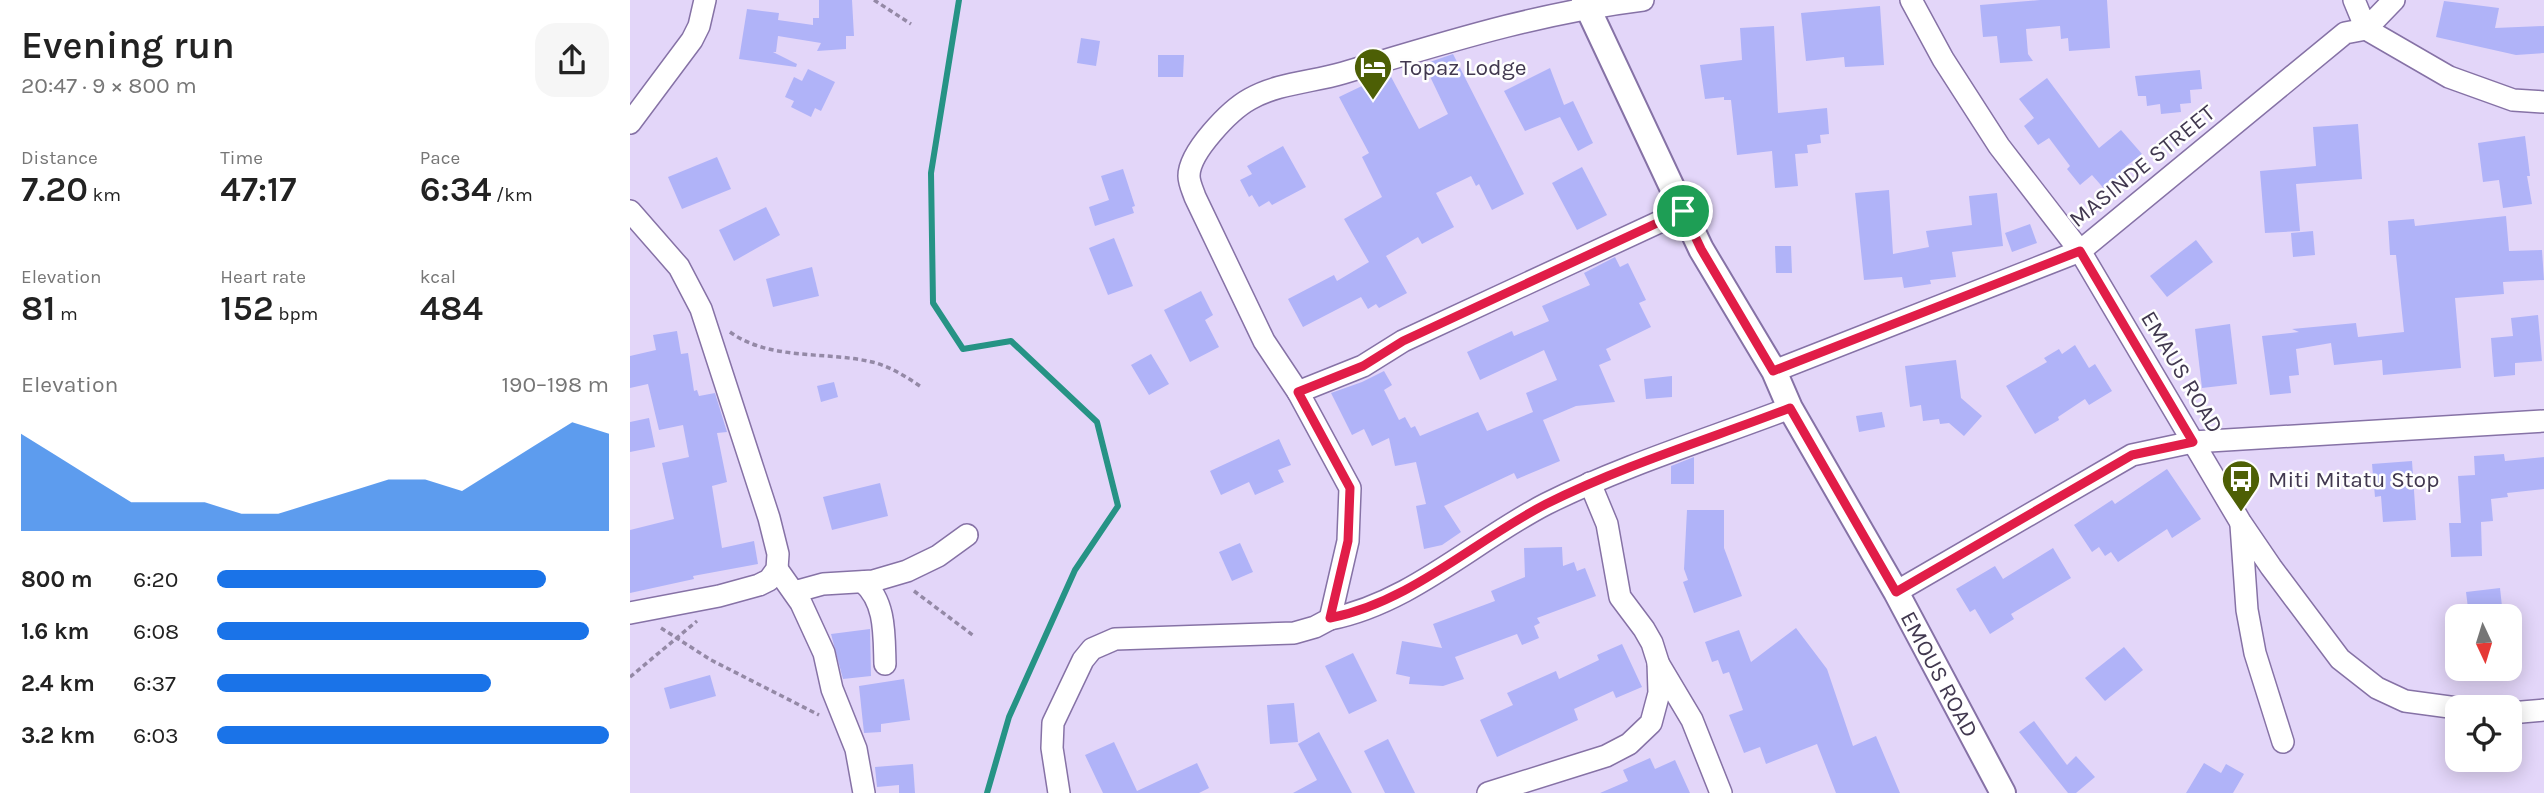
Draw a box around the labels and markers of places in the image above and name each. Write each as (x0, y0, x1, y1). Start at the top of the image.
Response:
hotel icon: Topaz Lodge (1352, 46, 1394, 101)
place label: Topaz Lodge (1400, 54, 1527, 81)
pin (1653, 181, 1713, 241)
bus stop icon: Miti Mitatu Stop (2220, 458, 2262, 513)
place label: Miti Mitatu Stop (2268, 466, 2440, 493)

